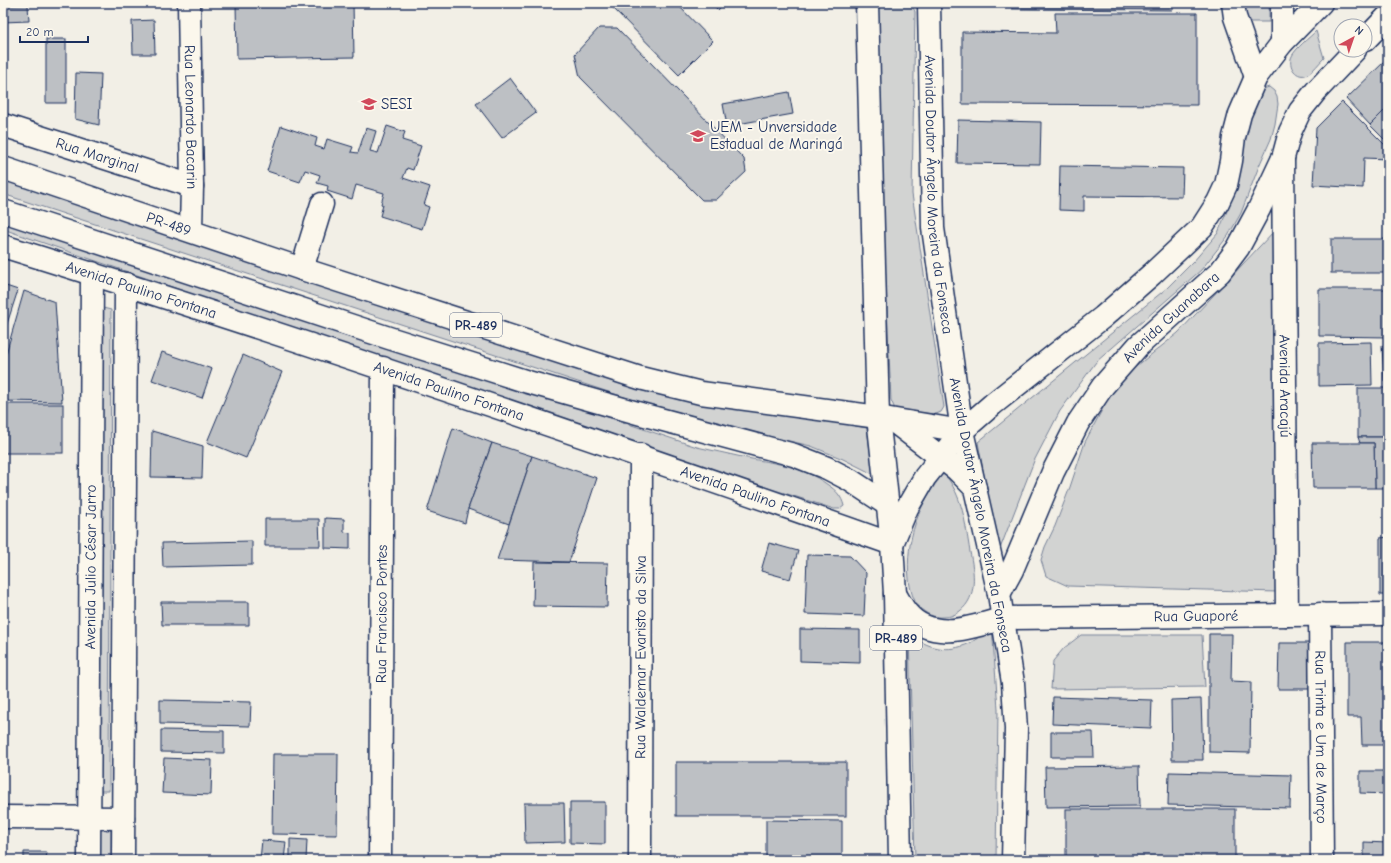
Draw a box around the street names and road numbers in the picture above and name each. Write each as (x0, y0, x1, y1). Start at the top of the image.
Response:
street label: Rua Leonardo Bacarin (181, 45, 201, 189)
street label: Avenida Doutor Ângelo Moreira da Fonseca (921, 55, 957, 335)
street label: Rua Marginal (54, 134, 141, 177)
street label: PR-489 (144, 208, 194, 240)
street label: Avenida Paulino Fontana (64, 257, 219, 322)
street label: Avenida Guanabara (1118, 268, 1223, 367)
road number: PR-489 (450, 313, 502, 337)
street label: Avenida Aracajú (1276, 334, 1294, 438)
street label: Avenida Paulino Fontana (372, 357, 527, 425)
street label: Avenida Doutor Ângelo Moreira da Fonseca (945, 376, 1018, 654)
street label: Avenida Paulino Fontana (678, 462, 833, 531)
street label: Avenida Julio César Jarro (81, 485, 100, 649)
street label: Rua Francisco Pontes (372, 545, 391, 683)
street label: Rua Waldemar Evaristo da Silva (631, 555, 650, 759)
street label: Rua Guaporé (1154, 607, 1239, 625)
road number: PR-489 (870, 626, 922, 650)
street label: Rua Trinta e Um de Março (1311, 650, 1331, 824)

